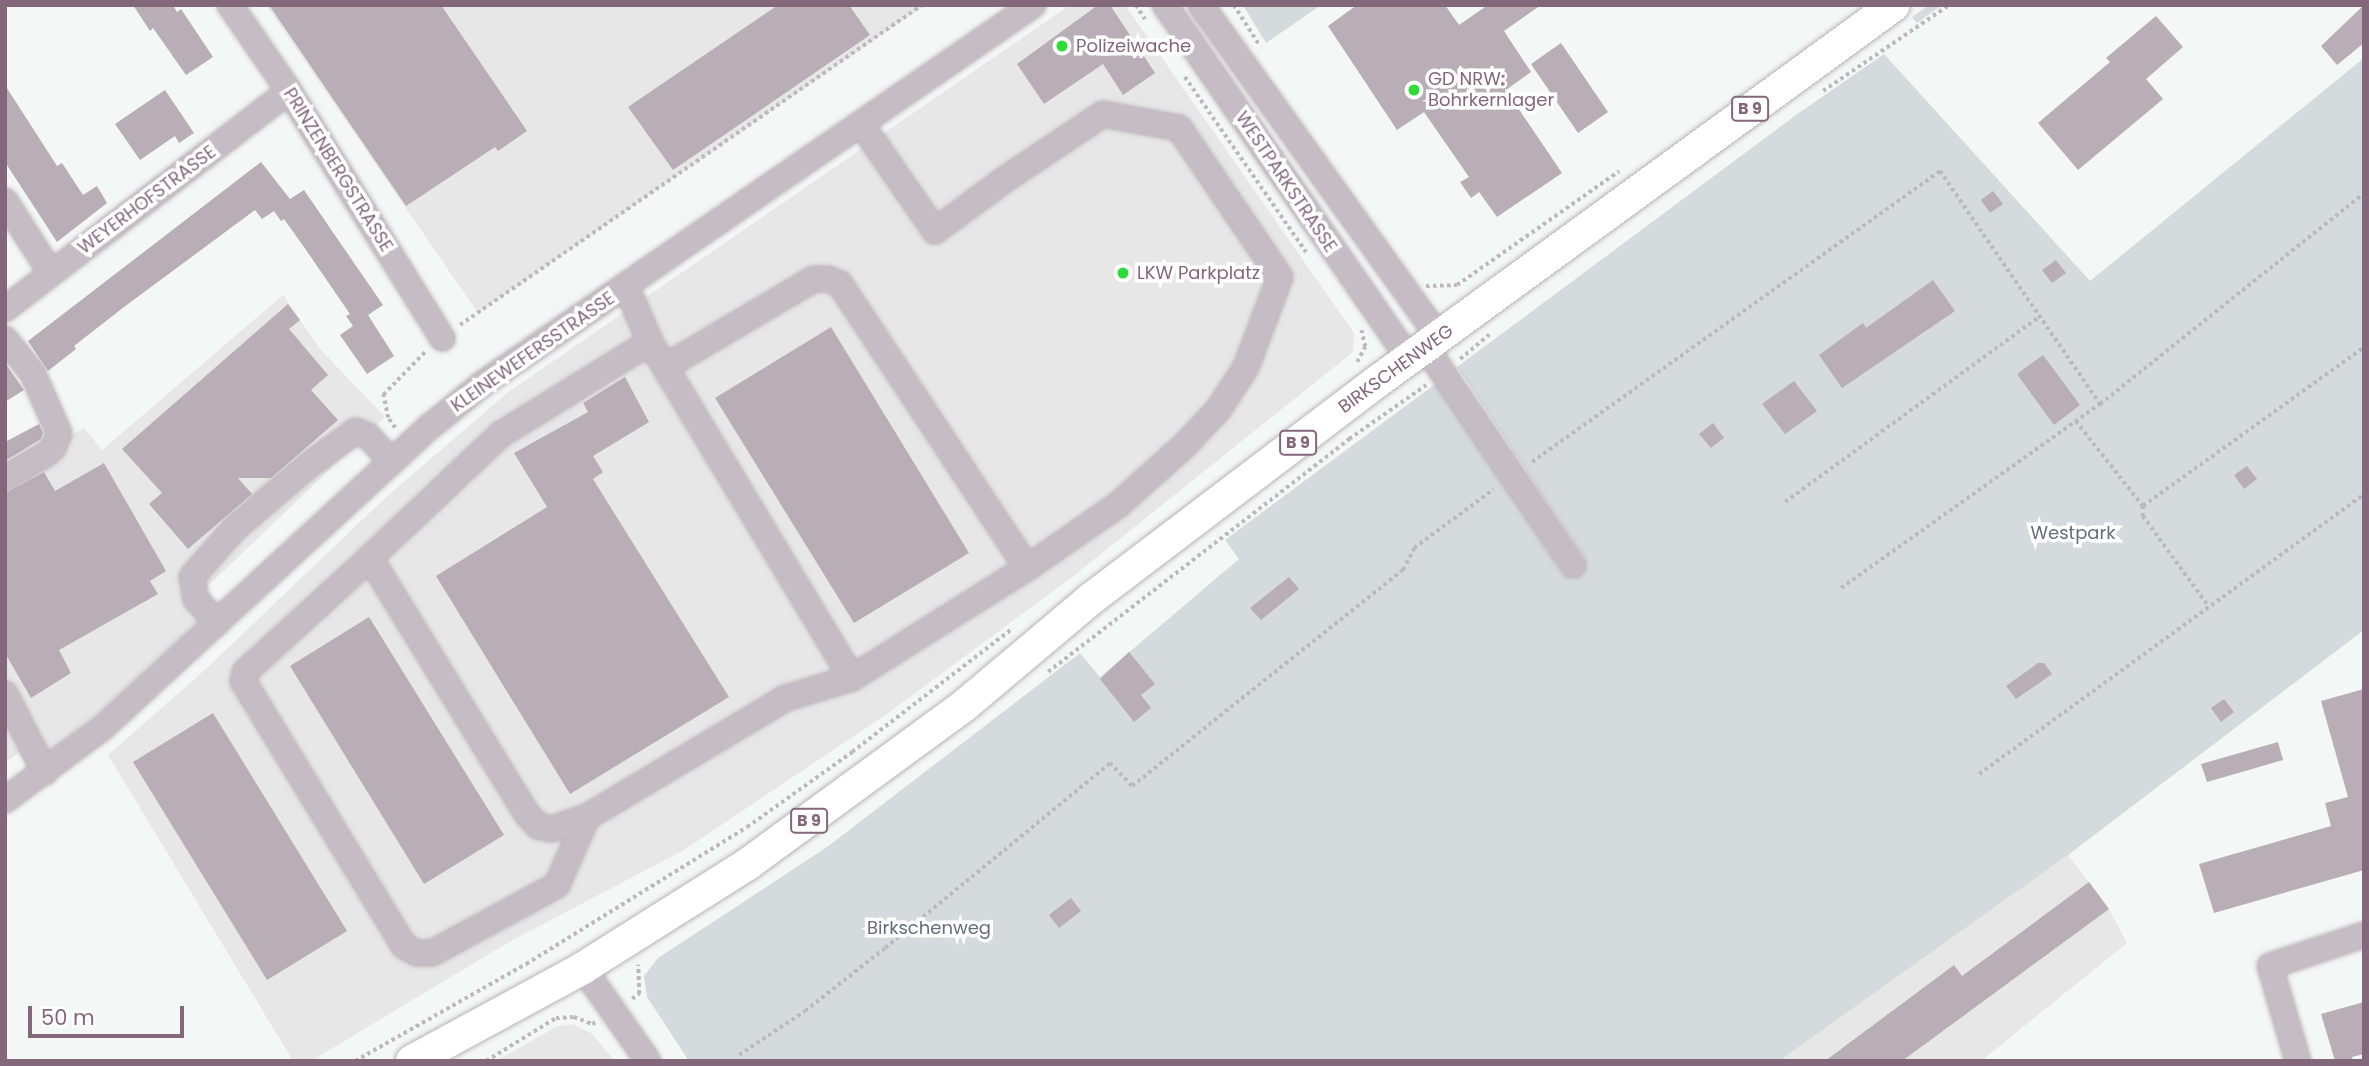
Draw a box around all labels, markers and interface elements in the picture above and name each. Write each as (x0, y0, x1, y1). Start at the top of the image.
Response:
place label: Polizeiwache (1076, 35, 1191, 57)
marker: Polizeiwache (1054, 38, 1070, 54)
place label: GD NRW: Bohrkernlager (1428, 69, 1554, 112)
marker: GD NRW: Bohrkernlager (1406, 82, 1422, 98)
street label: PRINZENBERGSTRASSE (279, 84, 397, 256)
road number: B 9 (1731, 96, 1769, 122)
street label: WESTPARKSTRASSE (1231, 108, 1341, 256)
street label: WEYERHOFSTRASSE (74, 141, 220, 259)
place label: LKW Parkplatz (1137, 262, 1260, 284)
marker: LKW Parkplatz (1115, 265, 1131, 281)
street label: KLEINEWEFERSSTRASSE (447, 287, 619, 417)
street label: BIRKSCHENWEG (1334, 320, 1458, 418)
road number: B 9 (1279, 430, 1317, 456)
park label: Westpark (2031, 522, 2115, 544)
road number: B 9 (790, 808, 828, 834)
park label: Birkschenweg (867, 917, 991, 939)
scale bar (32, 992, 187, 1036)
text: 50 m (41, 1003, 95, 1032)

